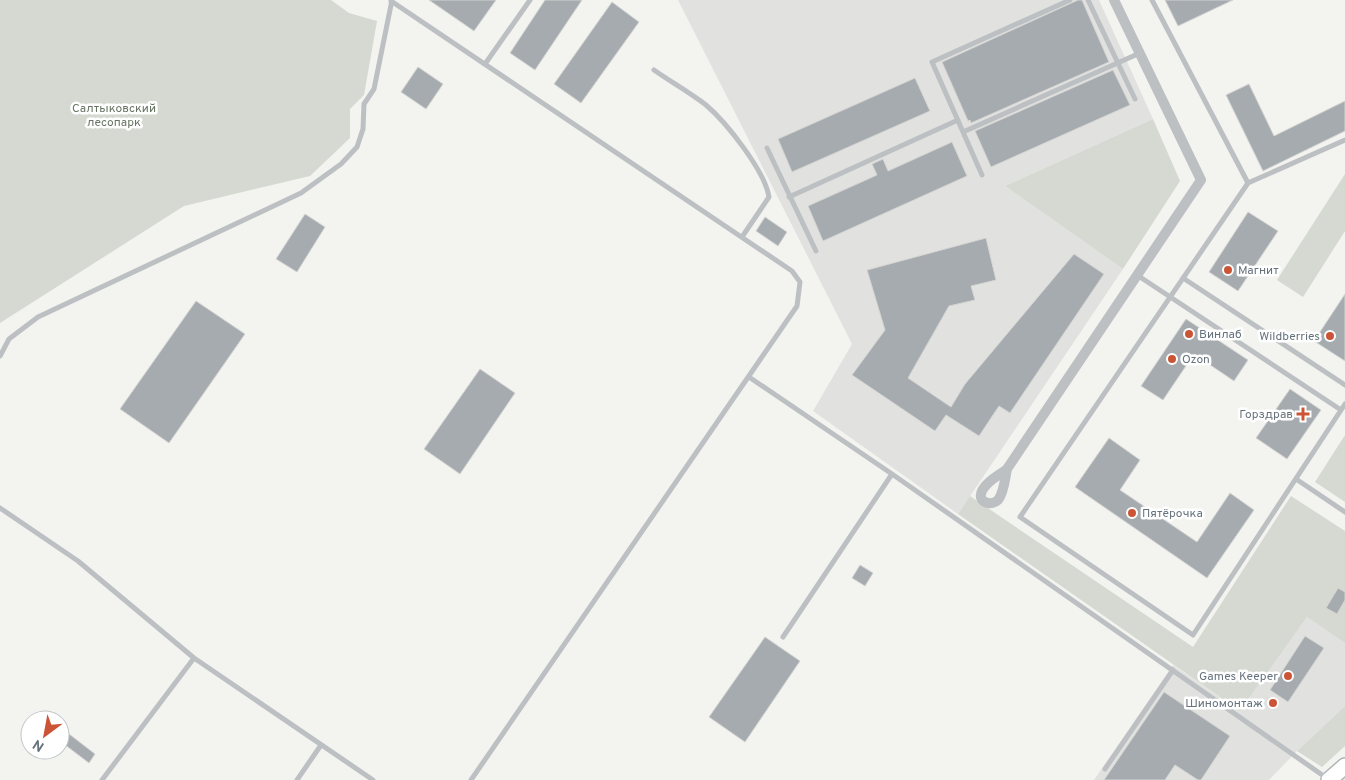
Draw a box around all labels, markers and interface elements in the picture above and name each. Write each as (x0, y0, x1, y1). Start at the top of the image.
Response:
park label: Салтыковский лесопарк (72, 101, 156, 131)
place label: Магнит (1238, 263, 1279, 279)
marker: Магнит (1222, 264, 1234, 276)
place label: Винлаб (1199, 327, 1242, 343)
marker: Винлаб (1183, 328, 1195, 340)
place label: Wildberries (1259, 329, 1320, 345)
marker: Wildberries (1324, 330, 1336, 342)
place label: Ozon (1182, 352, 1210, 368)
marker: Ozon (1166, 353, 1178, 365)
place label: Горздрав (1239, 407, 1293, 423)
marker: Горздрав (1297, 408, 1309, 420)
place label: Пятёрочка (1142, 506, 1203, 522)
marker: Пятёрочка (1126, 507, 1138, 519)
place label: Games Keeper (1199, 669, 1278, 685)
marker: Games Keeper (1282, 670, 1294, 682)
place label: Шиномонтаж (1185, 696, 1263, 712)
marker: Шиномонтаж (1267, 697, 1279, 709)
north arrow (20, 710, 70, 760)
text: N (30, 735, 48, 755)

